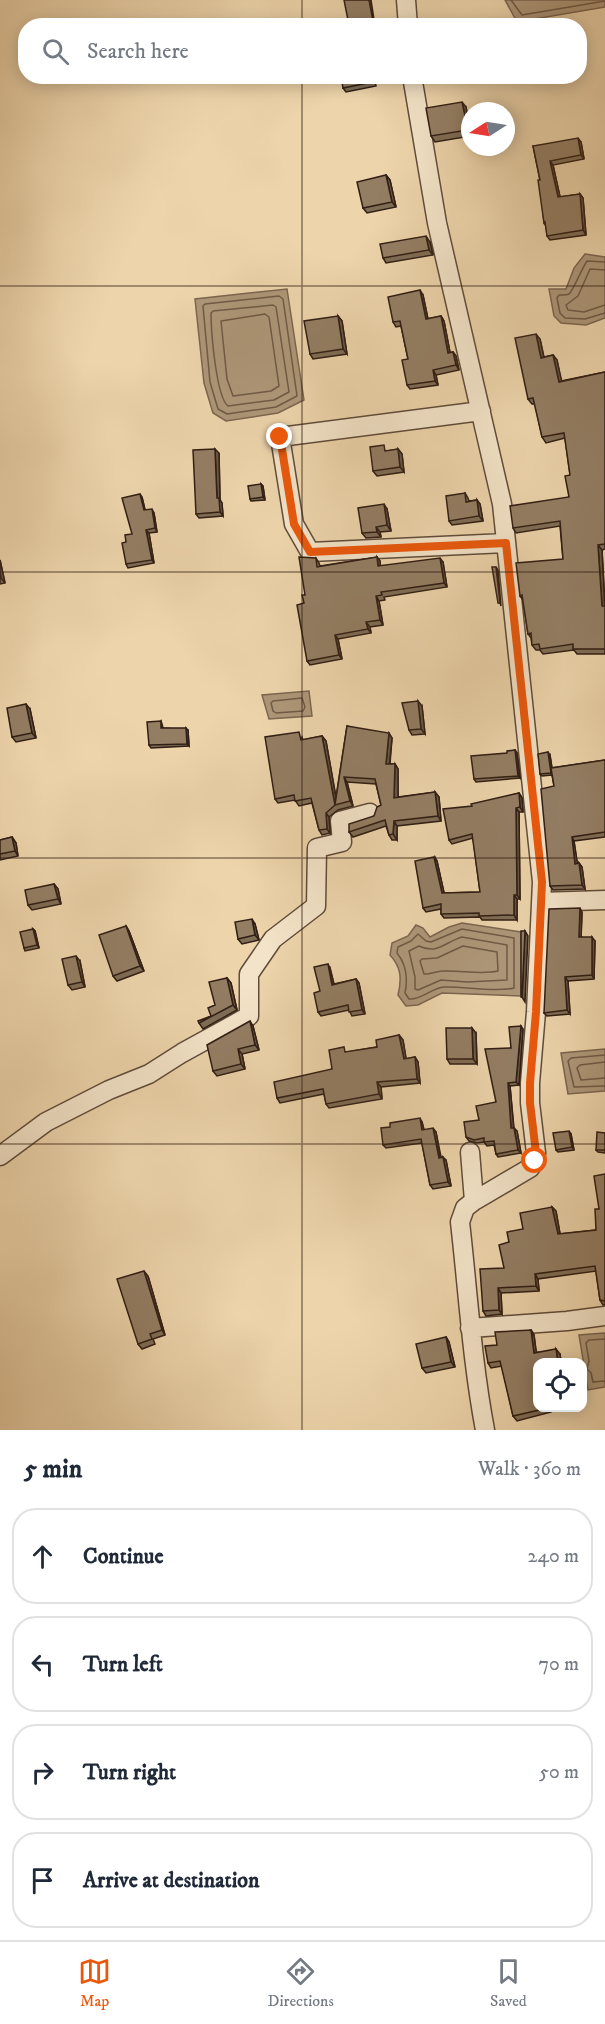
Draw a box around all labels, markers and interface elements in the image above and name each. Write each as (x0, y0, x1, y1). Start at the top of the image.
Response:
search box (18, 18, 587, 84)
icon: search (39, 35, 72, 68)
text: Search here (87, 38, 189, 65)
north arrow (461, 102, 515, 156)
route end (266, 423, 292, 449)
route start (521, 1147, 547, 1173)
map controls (533, 1358, 587, 1412)
button: locate (533, 1358, 587, 1412)
text: 5 min (24, 1453, 82, 1486)
text: Walk · 360 m (478, 1457, 581, 1482)
icon: ahead (26, 1540, 59, 1573)
text: Continue (83, 1543, 164, 1570)
text: 240 m (528, 1544, 579, 1569)
icon: left (26, 1648, 59, 1681)
text: Turn left (83, 1651, 163, 1678)
text: 70 m (538, 1652, 579, 1677)
icon: right (26, 1756, 59, 1789)
text: Turn right (83, 1759, 176, 1786)
text: 50 m (539, 1760, 579, 1785)
icon: arrive (26, 1864, 59, 1897)
text: Arrive at destination (83, 1867, 260, 1894)
tab: Map (78, 1955, 111, 2011)
tab: Directions (267, 1955, 334, 2011)
tab: Saved (490, 1955, 527, 2011)

